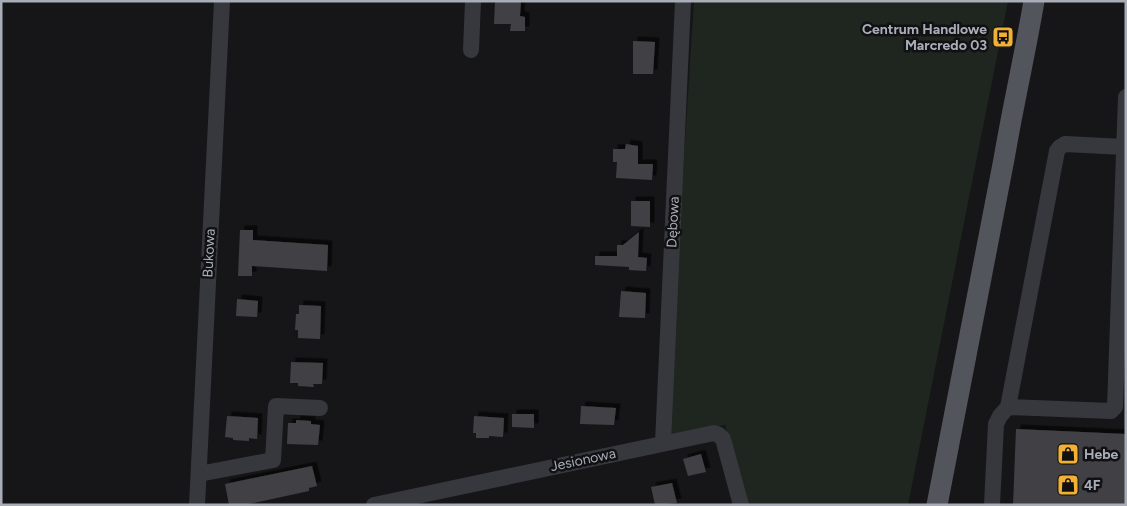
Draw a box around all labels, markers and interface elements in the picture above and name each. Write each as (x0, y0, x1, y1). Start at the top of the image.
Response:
place label: Centrum Handlowe Marcredo 03 (862, 21, 987, 54)
bus stop icon: Centrum Handlowe Marcredo 03 (991, 25, 1015, 49)
street label: Dębowa (663, 196, 683, 248)
street label: Bukowa (199, 228, 219, 278)
shop icon: Hebe (1056, 442, 1080, 466)
street label: Jesionowa (549, 445, 617, 475)
place label: Hebe (1084, 446, 1119, 463)
shop icon: 4F (1056, 473, 1080, 497)
place label: 4F (1084, 477, 1101, 494)

